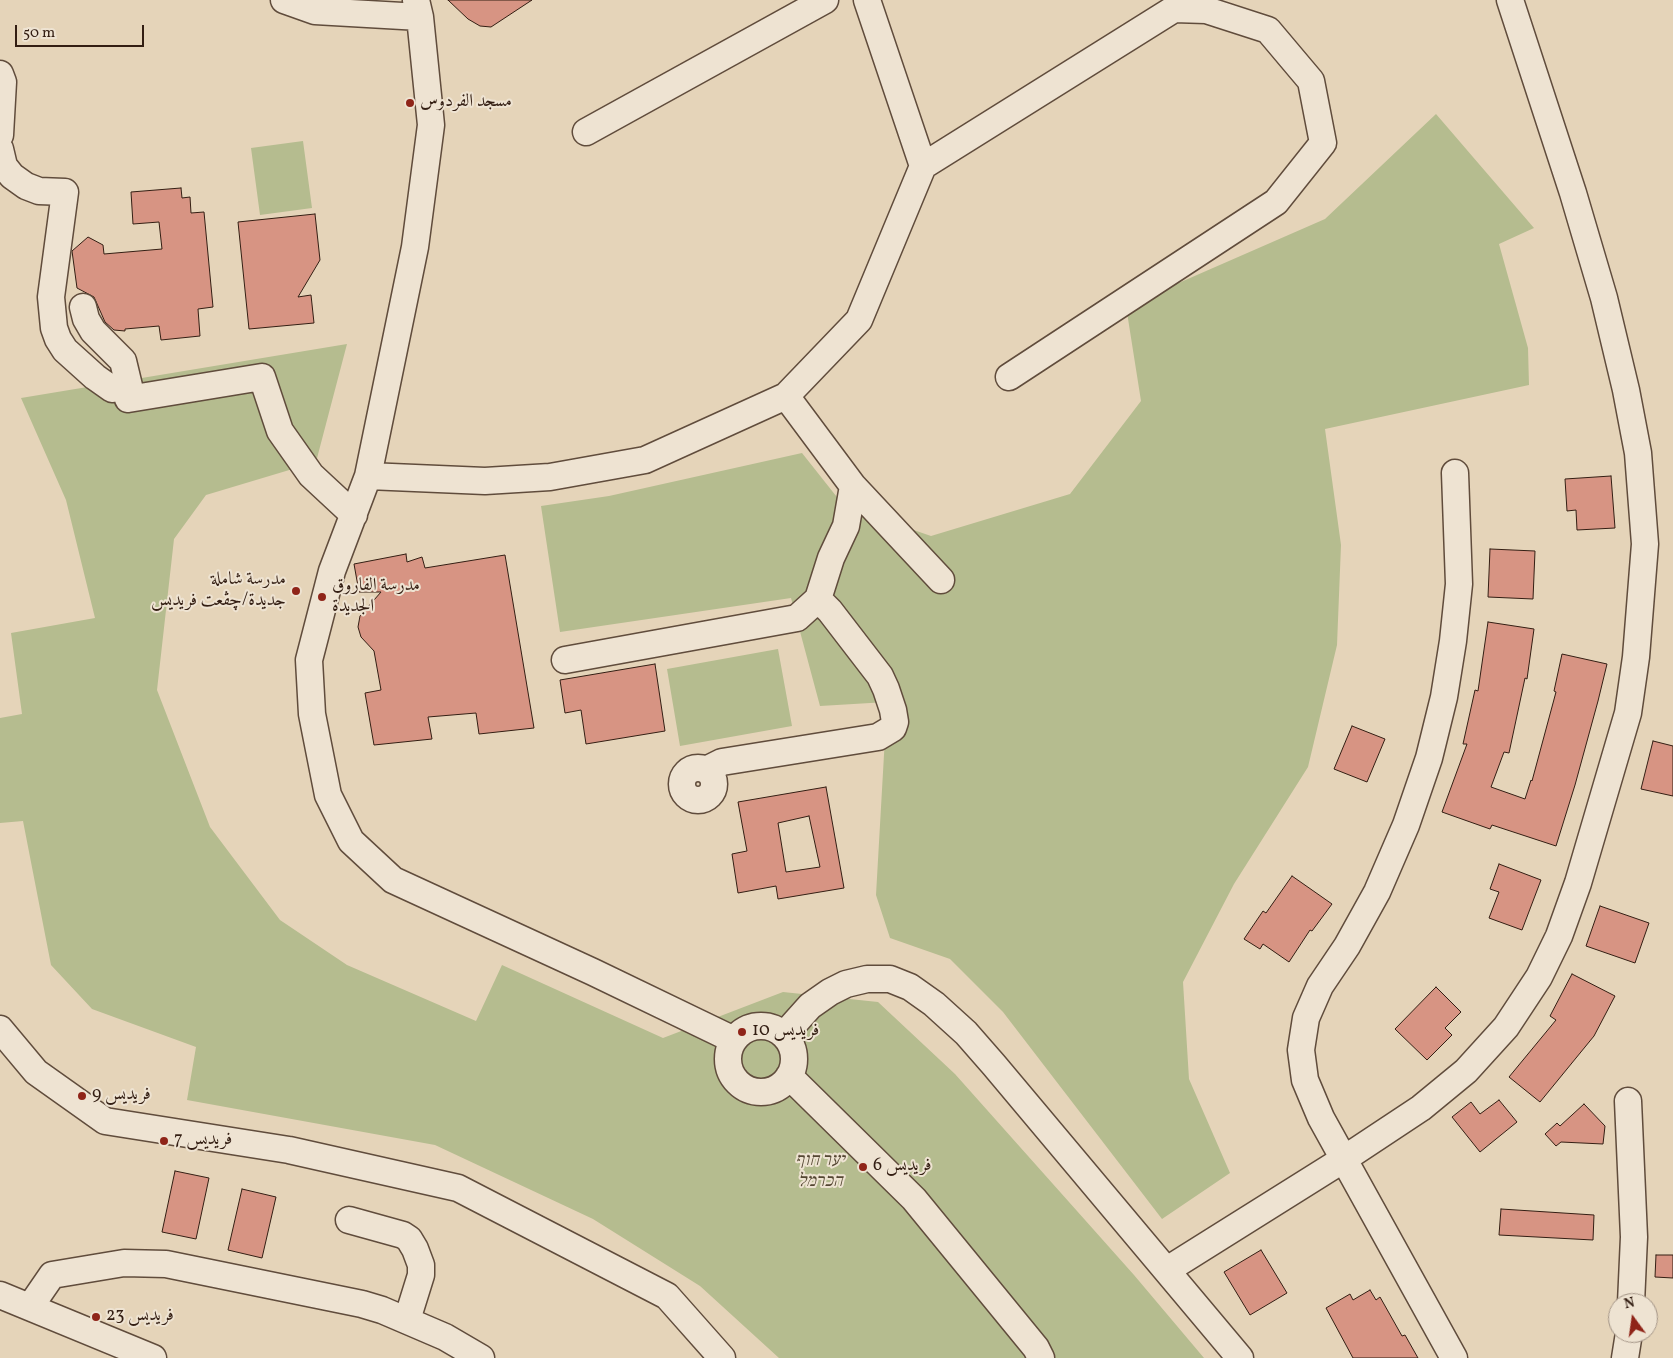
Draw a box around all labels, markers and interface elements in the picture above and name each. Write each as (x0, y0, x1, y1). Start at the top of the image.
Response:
scale bar (18, 15, 146, 47)
text: 50 m (23, 23, 55, 44)
place label: مسجد الفردوس (420, 92, 512, 114)
marker: مسجد الفردوس (404, 97, 416, 109)
place label: مدرسة شاملة جديدة/چڤعت فريديس (151, 570, 286, 612)
place label: مدرسة الفاروق الجديدة (332, 576, 420, 618)
marker: مدرسة شاملة جديدة/چڤعت فريديس (290, 585, 302, 597)
marker: مدرسة الفاروق الجديدة (316, 591, 328, 603)
place label: فريديس 10 (752, 1021, 819, 1043)
marker: فريديس 10 (736, 1026, 748, 1038)
place label: فريديس 9 (92, 1085, 151, 1107)
marker: فريديس 9 (76, 1090, 88, 1102)
place label: فريديس 7 (174, 1130, 232, 1152)
marker: فريديس 7 (158, 1135, 170, 1147)
park label: יער חוף הכרמל (796, 1151, 844, 1194)
place label: فريديس 6 (873, 1156, 932, 1178)
marker: فريديس 6 (857, 1161, 869, 1173)
north arrow (1608, 1293, 1658, 1343)
text: N (1622, 1293, 1637, 1314)
place label: فريديس 23 (106, 1306, 174, 1328)
marker: فريديس 23 (90, 1311, 102, 1323)

